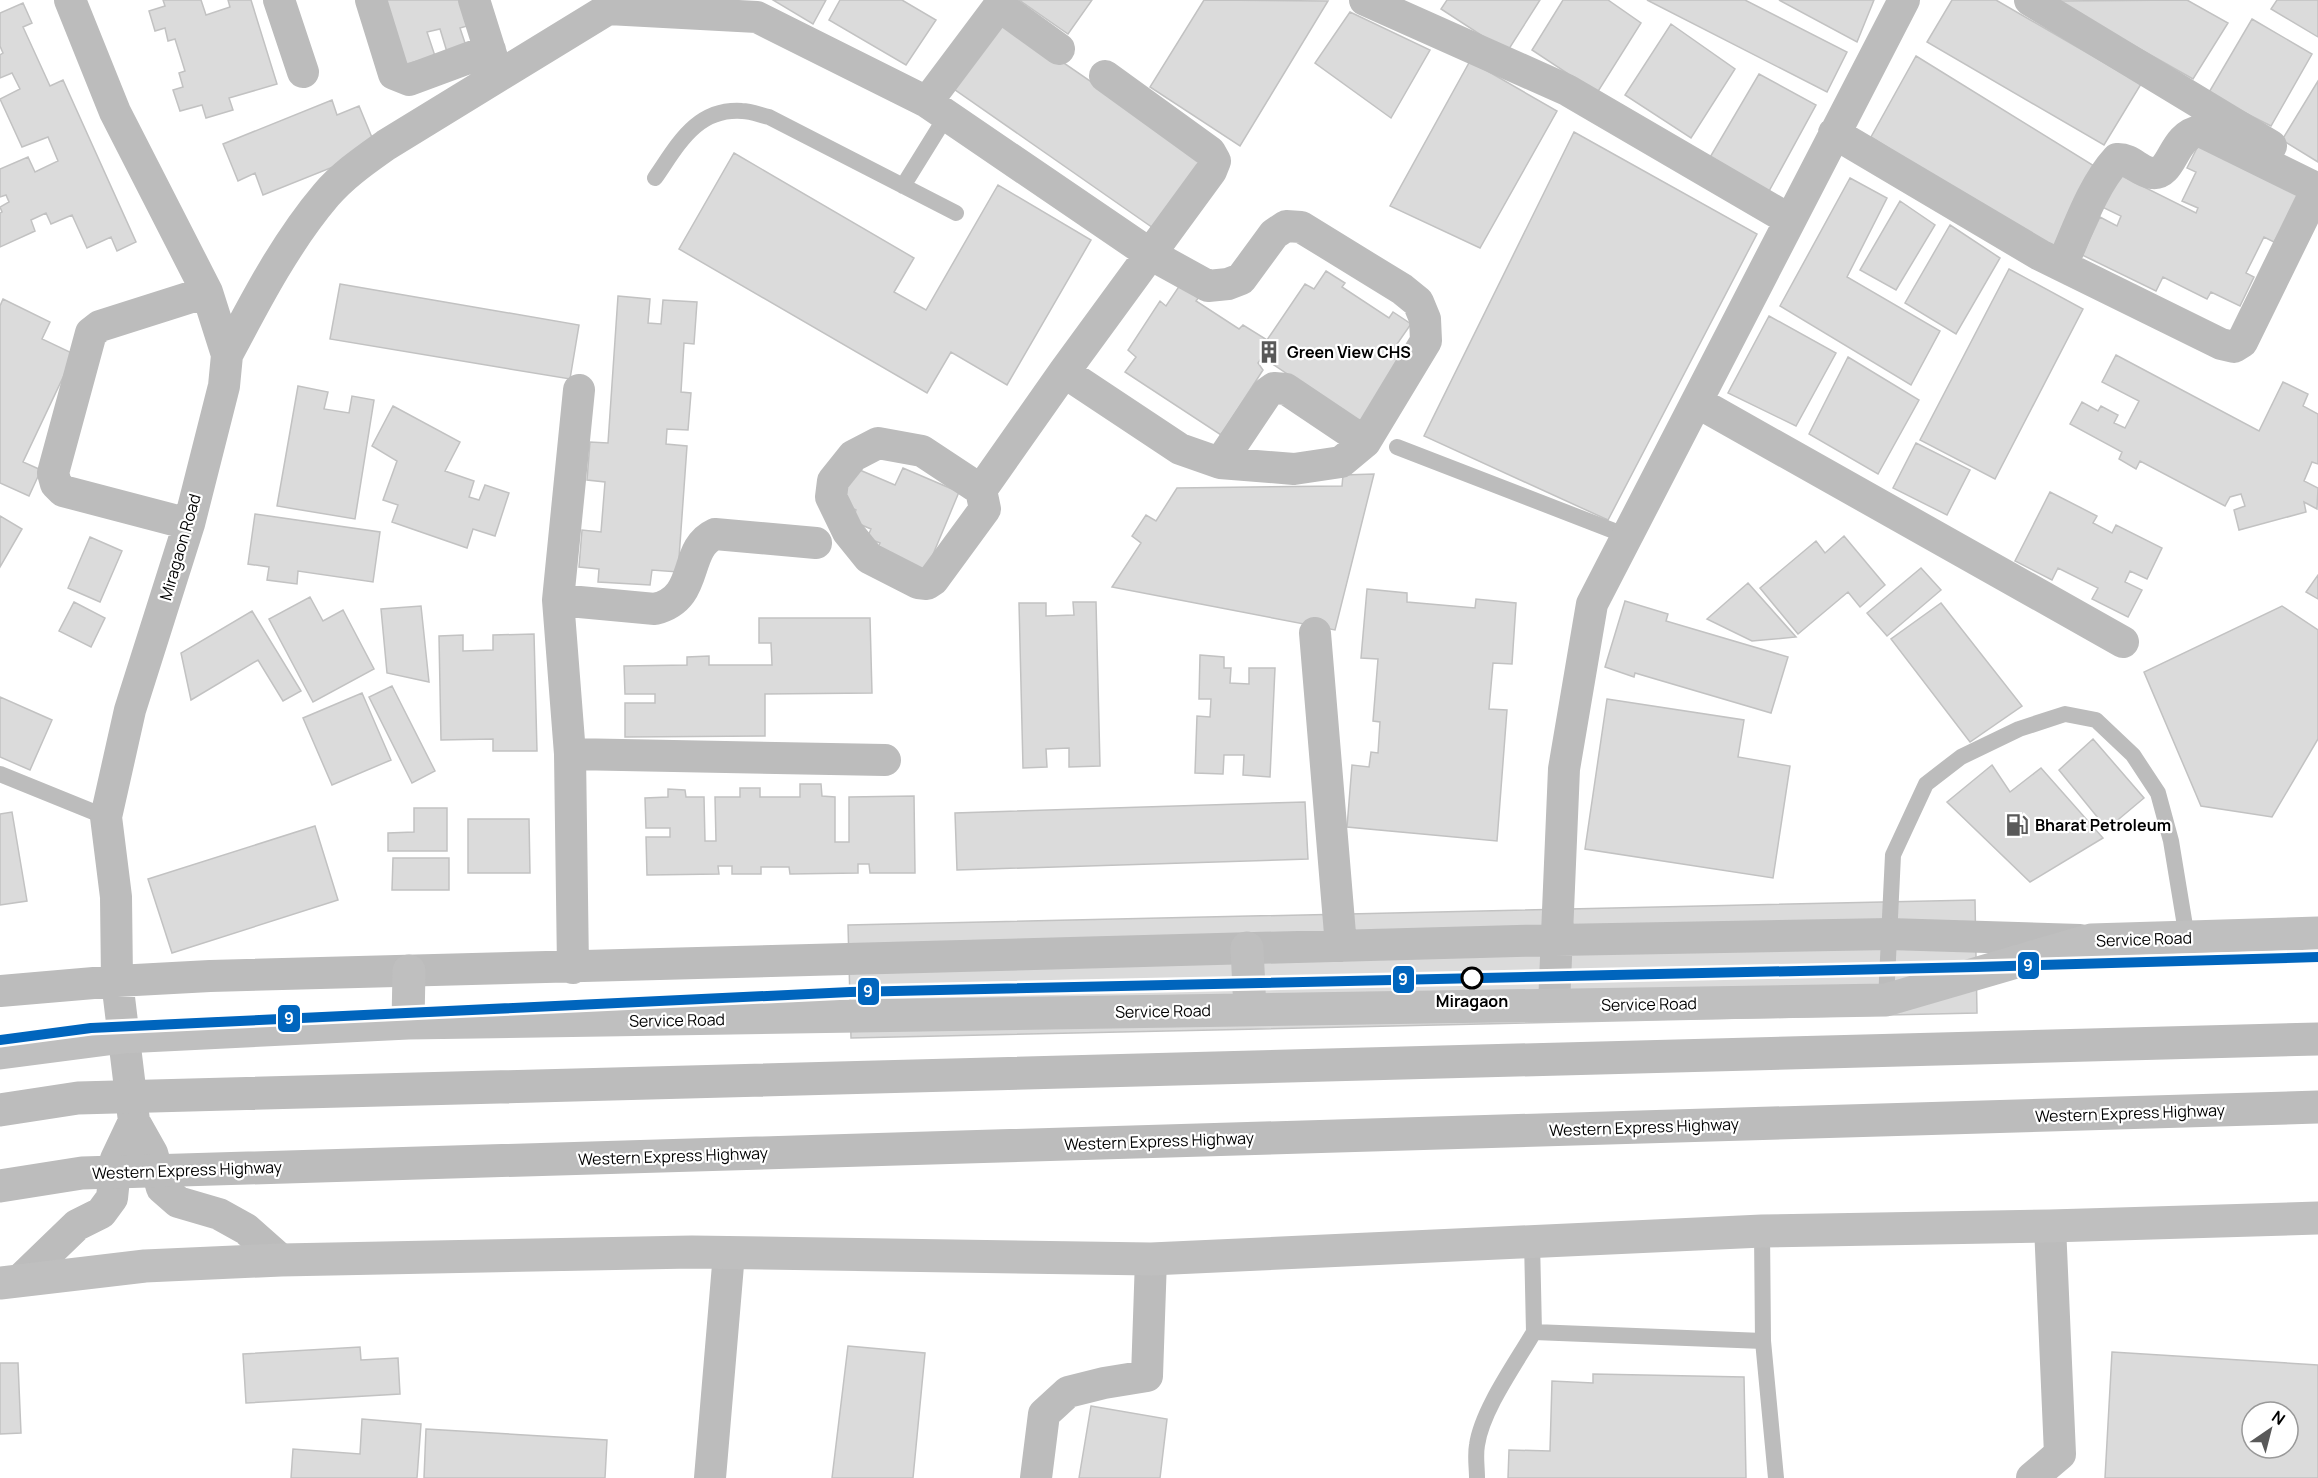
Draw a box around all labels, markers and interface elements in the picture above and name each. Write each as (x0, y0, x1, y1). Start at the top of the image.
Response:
building icon: Green View CHS (1256, 339, 1282, 365)
place label: Green View CHS (1287, 341, 1411, 363)
street label: Miragaon Road (154, 491, 206, 603)
fuel station icon: Bharat Petroleum (2004, 812, 2030, 838)
place label: Bharat Petroleum (2035, 814, 2171, 836)
street label: Service Road (2096, 926, 2192, 952)
line badge: 9 (2017, 951, 2040, 980)
text: 9 (2023, 954, 2033, 976)
line badge: 9 (1392, 965, 1415, 994)
marker: Miragaon (1461, 967, 1483, 989)
text: 9 (1398, 968, 1408, 990)
line badge: 9 (857, 977, 880, 1006)
text: 9 (863, 980, 873, 1002)
place label: Miragaon (1436, 990, 1508, 1012)
street label: Service Road (1601, 992, 1697, 1016)
street label: Service Road (1115, 999, 1211, 1023)
line badge: 9 (277, 1004, 301, 1033)
text: 9 (284, 1007, 294, 1029)
street label: Service Road (629, 1008, 725, 1032)
street label: Western Express Highway (2035, 1099, 2226, 1127)
street label: Western Express Highway (1549, 1113, 1740, 1141)
street label: Western Express Highway (1064, 1127, 1255, 1155)
street label: Western Express Highway (578, 1142, 769, 1170)
street label: Western Express Highway (92, 1156, 283, 1184)
north arrow (2240, 1400, 2300, 1460)
text: N (2268, 1405, 2290, 1430)

